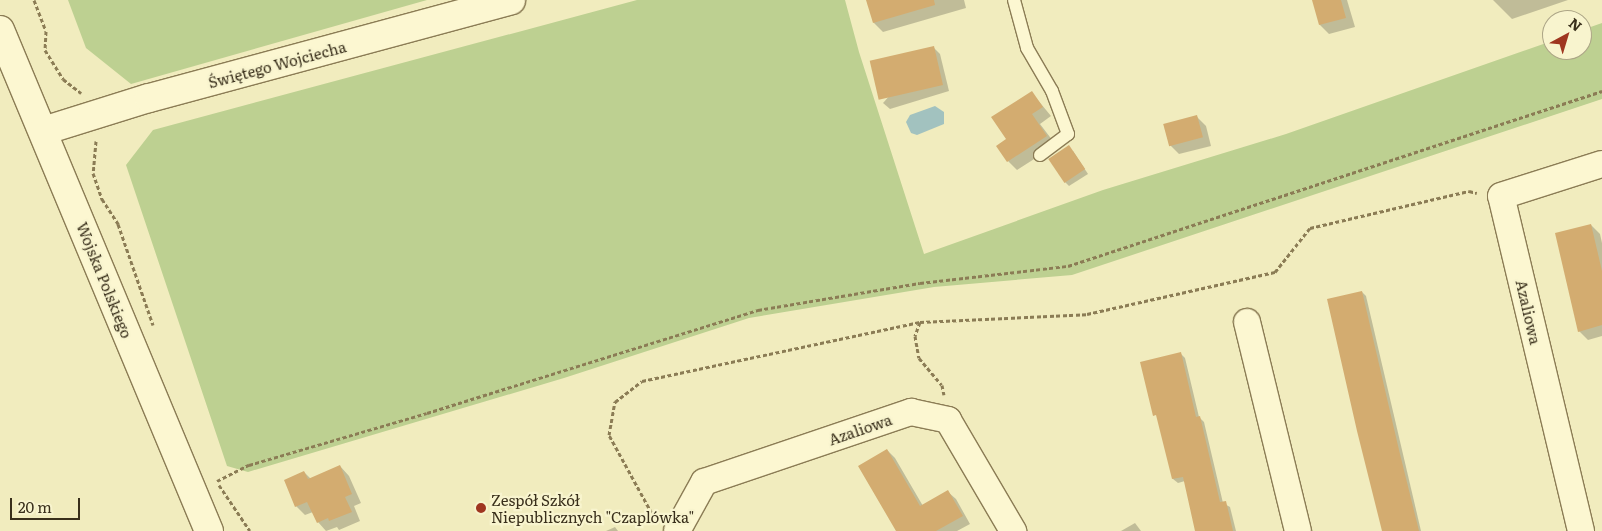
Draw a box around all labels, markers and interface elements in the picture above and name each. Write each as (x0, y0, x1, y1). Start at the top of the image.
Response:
north arrow (1542, 10, 1592, 60)
text: N (1565, 13, 1587, 36)
street label: Świętego Wojciecha (206, 37, 348, 91)
street label: Wojska Polskiego (73, 219, 137, 341)
street label: Azaliowa (1513, 278, 1545, 346)
street label: Azaliowa (826, 410, 894, 448)
scale bar (12, 488, 82, 520)
place label: Zespół Szkół Niepublicznych "Czaplówka" (491, 490, 694, 525)
text: 20 m (18, 495, 52, 518)
marker: Zespół Szkół Niepublicznych "Czaplówka" (475, 502, 487, 514)

